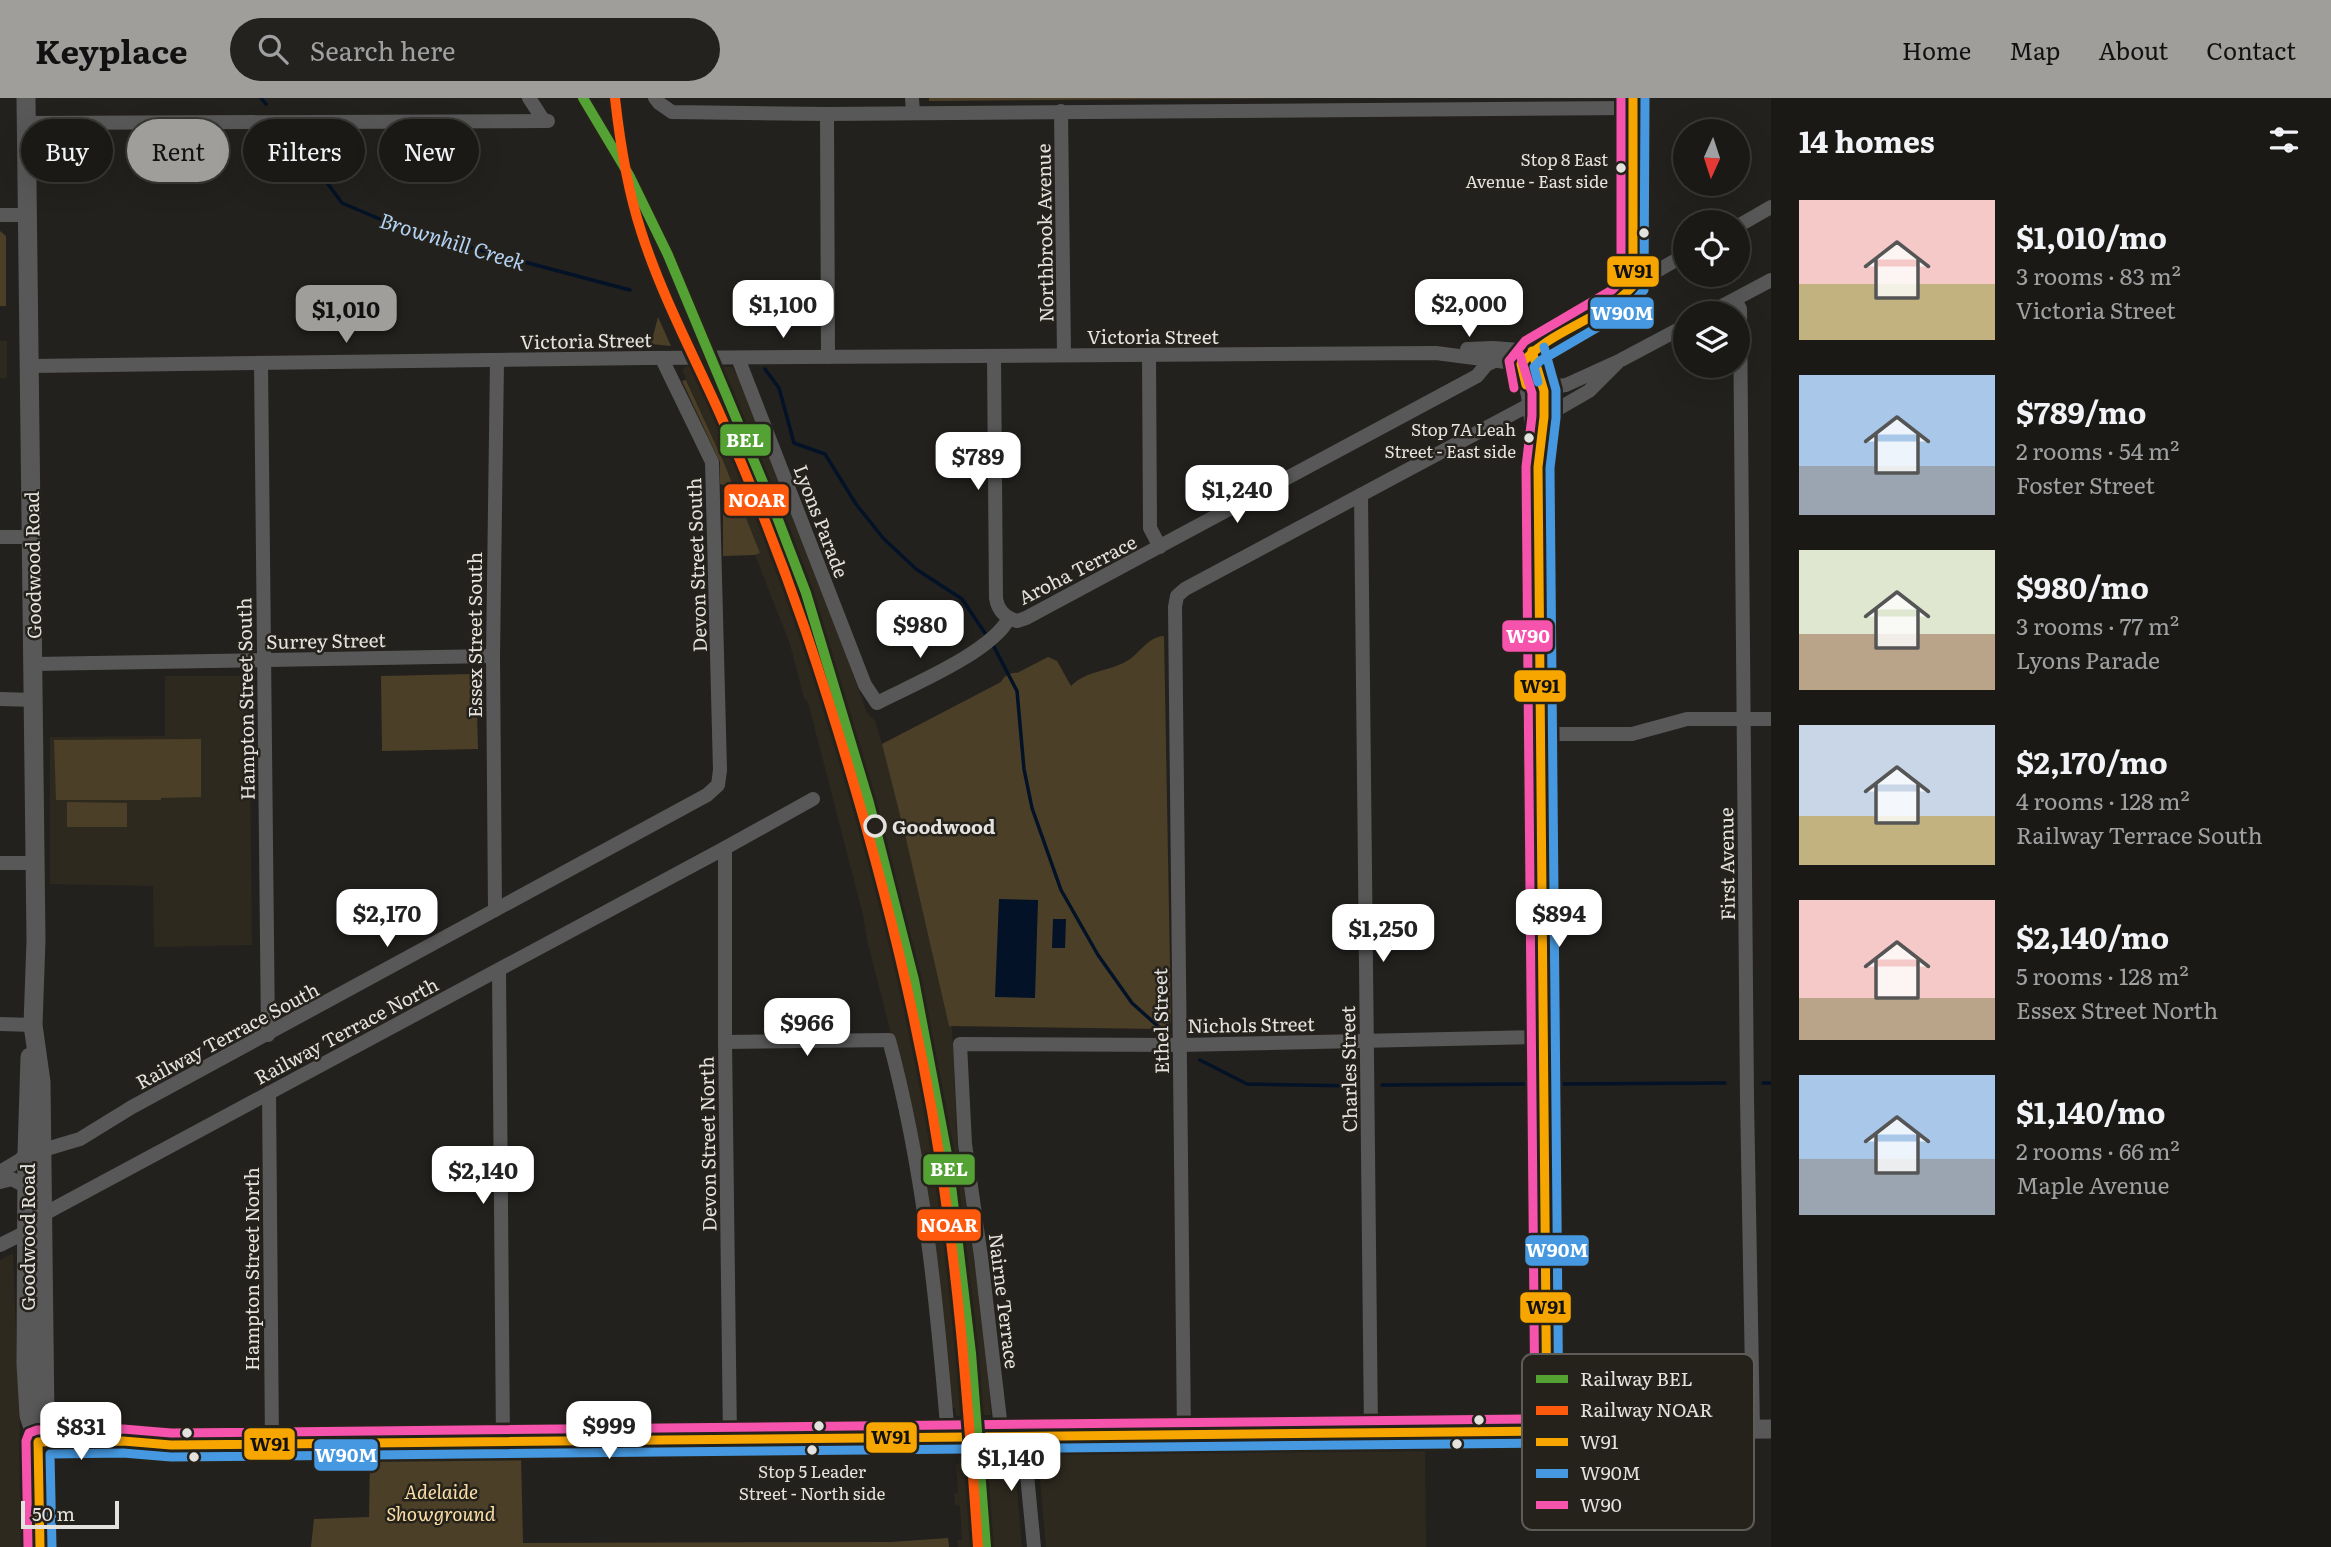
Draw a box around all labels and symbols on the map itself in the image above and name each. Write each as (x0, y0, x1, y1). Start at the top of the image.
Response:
north arrow (1673, 119, 1750, 196)
street label: Northbrook Avenue (1028, 143, 1060, 323)
place label: Stop 8 East Avenue - East side (1465, 146, 1608, 193)
marker: Stop 8 East Avenue - East side (1614, 161, 1628, 175)
water label: Brownhill Creek (376, 203, 530, 277)
unlabelled marker (1637, 226, 1651, 240)
line badge: W91 (1606, 255, 1660, 288)
text: W91 (1613, 256, 1653, 284)
pin: $1,100 (726, 280, 840, 340)
pin: $2,000 (1412, 280, 1526, 339)
pin: $1,010 (289, 286, 403, 345)
line badge: W90M (1589, 296, 1655, 330)
text: W90M (1591, 298, 1653, 326)
street label: Victoria Street (1087, 322, 1219, 350)
street label: Victoria Street (520, 325, 652, 355)
place label: Stop 7A Leah Street - East side (1385, 416, 1516, 463)
line badge: BEL (719, 423, 772, 457)
text: BEL (726, 425, 764, 453)
marker: Stop 7A Leah Street - East side (1522, 431, 1536, 445)
pin: $789 (937, 432, 1019, 492)
street label: Lyons Parade (788, 460, 856, 582)
pin: $1,240 (1180, 466, 1294, 525)
street label: Devon Street South (679, 477, 713, 653)
line badge: NOAR (723, 483, 790, 517)
text: NOAR (728, 485, 786, 513)
street label: Goodwood Road (17, 491, 47, 639)
street label: Aroha Terrace (1013, 527, 1141, 611)
street label: Essex Street South (460, 552, 488, 718)
street label: Hampton Street South (229, 597, 261, 801)
pin: $980 (879, 601, 961, 660)
line badge: W90 (1501, 619, 1554, 653)
text: W90 (1506, 621, 1550, 649)
street label: Surrey Street (266, 625, 386, 655)
line badge: W91 (1513, 669, 1567, 703)
text: W91 (1520, 671, 1560, 699)
street label: First Avenue (1711, 807, 1741, 921)
place label: Goodwood (892, 812, 996, 840)
marker: Goodwood (864, 815, 886, 837)
pin: $2,170 (330, 890, 444, 949)
pin: $894 (1518, 890, 1600, 949)
pin: $1,250 (1326, 904, 1440, 964)
street label: Ethel Street (1145, 967, 1175, 1074)
street label: Railway Terrace North (249, 970, 443, 1090)
street label: Railway Terrace South (130, 975, 324, 1095)
pin: $966 (766, 998, 848, 1058)
street label: Charles Street (1333, 1005, 1363, 1133)
street label: Nichols Street (1187, 1009, 1315, 1039)
street label: Devon Street North (691, 1056, 723, 1232)
pin: $2,140 (426, 1146, 540, 1206)
line badge: BEL (922, 1153, 976, 1186)
text: BEL (930, 1154, 968, 1182)
street label: Goodwood Road (13, 1163, 41, 1311)
street label: Hampton Street North (237, 1167, 265, 1371)
line badge: NOAR (916, 1208, 982, 1242)
text: NOAR (920, 1210, 978, 1238)
street label: Nairne Terrace (983, 1232, 1027, 1370)
line badge: W90M (1524, 1234, 1590, 1267)
text: W90M (1526, 1235, 1588, 1263)
line badge: W91 (1519, 1291, 1572, 1324)
text: W91 (1526, 1292, 1566, 1320)
legend (1522, 1354, 1754, 1530)
text: Railway BEL (1580, 1364, 1693, 1392)
text: Railway NOAR (1580, 1395, 1713, 1423)
pin: $831 (40, 1402, 122, 1462)
pin: $999 (568, 1402, 650, 1461)
unlabelled marker (1472, 1413, 1486, 1427)
unlabelled marker (812, 1419, 826, 1433)
line badge: W91 (865, 1421, 918, 1454)
text: W91 (871, 1422, 911, 1450)
unlabelled marker (180, 1426, 194, 1440)
line badge: W91 (243, 1427, 296, 1461)
text: W91 (1580, 1427, 1619, 1455)
text: W91 (250, 1429, 290, 1457)
pin: $1,140 (954, 1434, 1068, 1493)
unlabelled marker (1450, 1437, 1464, 1451)
line badge: W90M (313, 1438, 379, 1472)
text: W90M (315, 1440, 377, 1468)
marker: Stop 5 Leader Street - North side (805, 1443, 819, 1457)
unlabelled marker (187, 1450, 201, 1464)
place label: Stop 5 Leader Street - North side (739, 1458, 885, 1505)
text: W90M (1580, 1458, 1641, 1486)
park label: Adelaide Showground (386, 1477, 496, 1527)
text: W90 (1580, 1490, 1622, 1518)
scale bar (21, 1498, 119, 1530)

